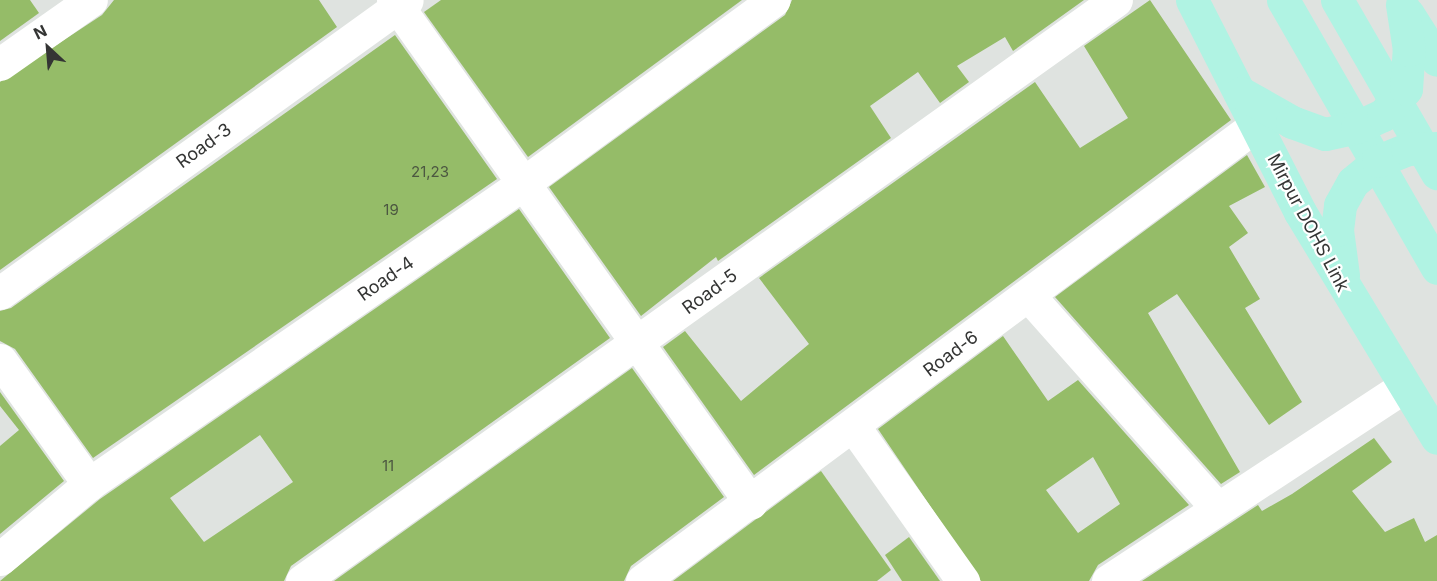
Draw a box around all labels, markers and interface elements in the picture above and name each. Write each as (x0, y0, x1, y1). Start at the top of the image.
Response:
north arrow (18, 18, 78, 78)
text: N (30, 20, 50, 43)
street label: Road-3 (172, 119, 236, 173)
street label: Mirpur DOHS Link (1263, 150, 1353, 296)
house number: 21,23 (411, 163, 449, 181)
house number: 19 (383, 201, 399, 219)
street label: Road-4 (354, 252, 418, 306)
street label: Road-5 (678, 265, 742, 319)
street label: Road-6 (919, 326, 983, 382)
house number: 11 (382, 457, 394, 475)

